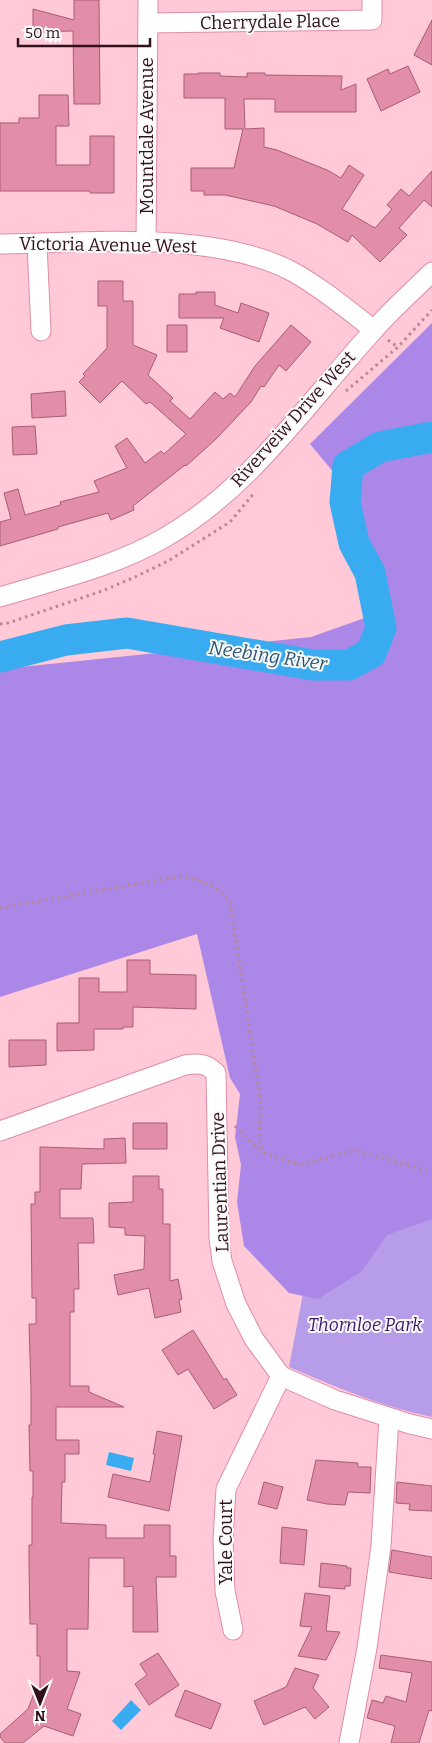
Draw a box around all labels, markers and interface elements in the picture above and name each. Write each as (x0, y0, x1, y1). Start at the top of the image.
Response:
street label: Cherrydale Place (200, 10, 340, 34)
scale bar (18, 15, 150, 47)
text: 50 m (25, 24, 61, 42)
street label: Mountdale Avenue (136, 57, 158, 215)
street label: Victoria Avenue West (19, 232, 198, 258)
street label: Riverveiw Drive West (226, 346, 360, 492)
water label: Neebing River (207, 636, 330, 675)
street label: Laurentian Drive (207, 1111, 233, 1253)
park label: Thornloe Park (308, 1314, 422, 1336)
street label: Yale Court (215, 1499, 237, 1585)
north arrow (15, 1678, 65, 1728)
text: N (34, 1707, 45, 1724)

